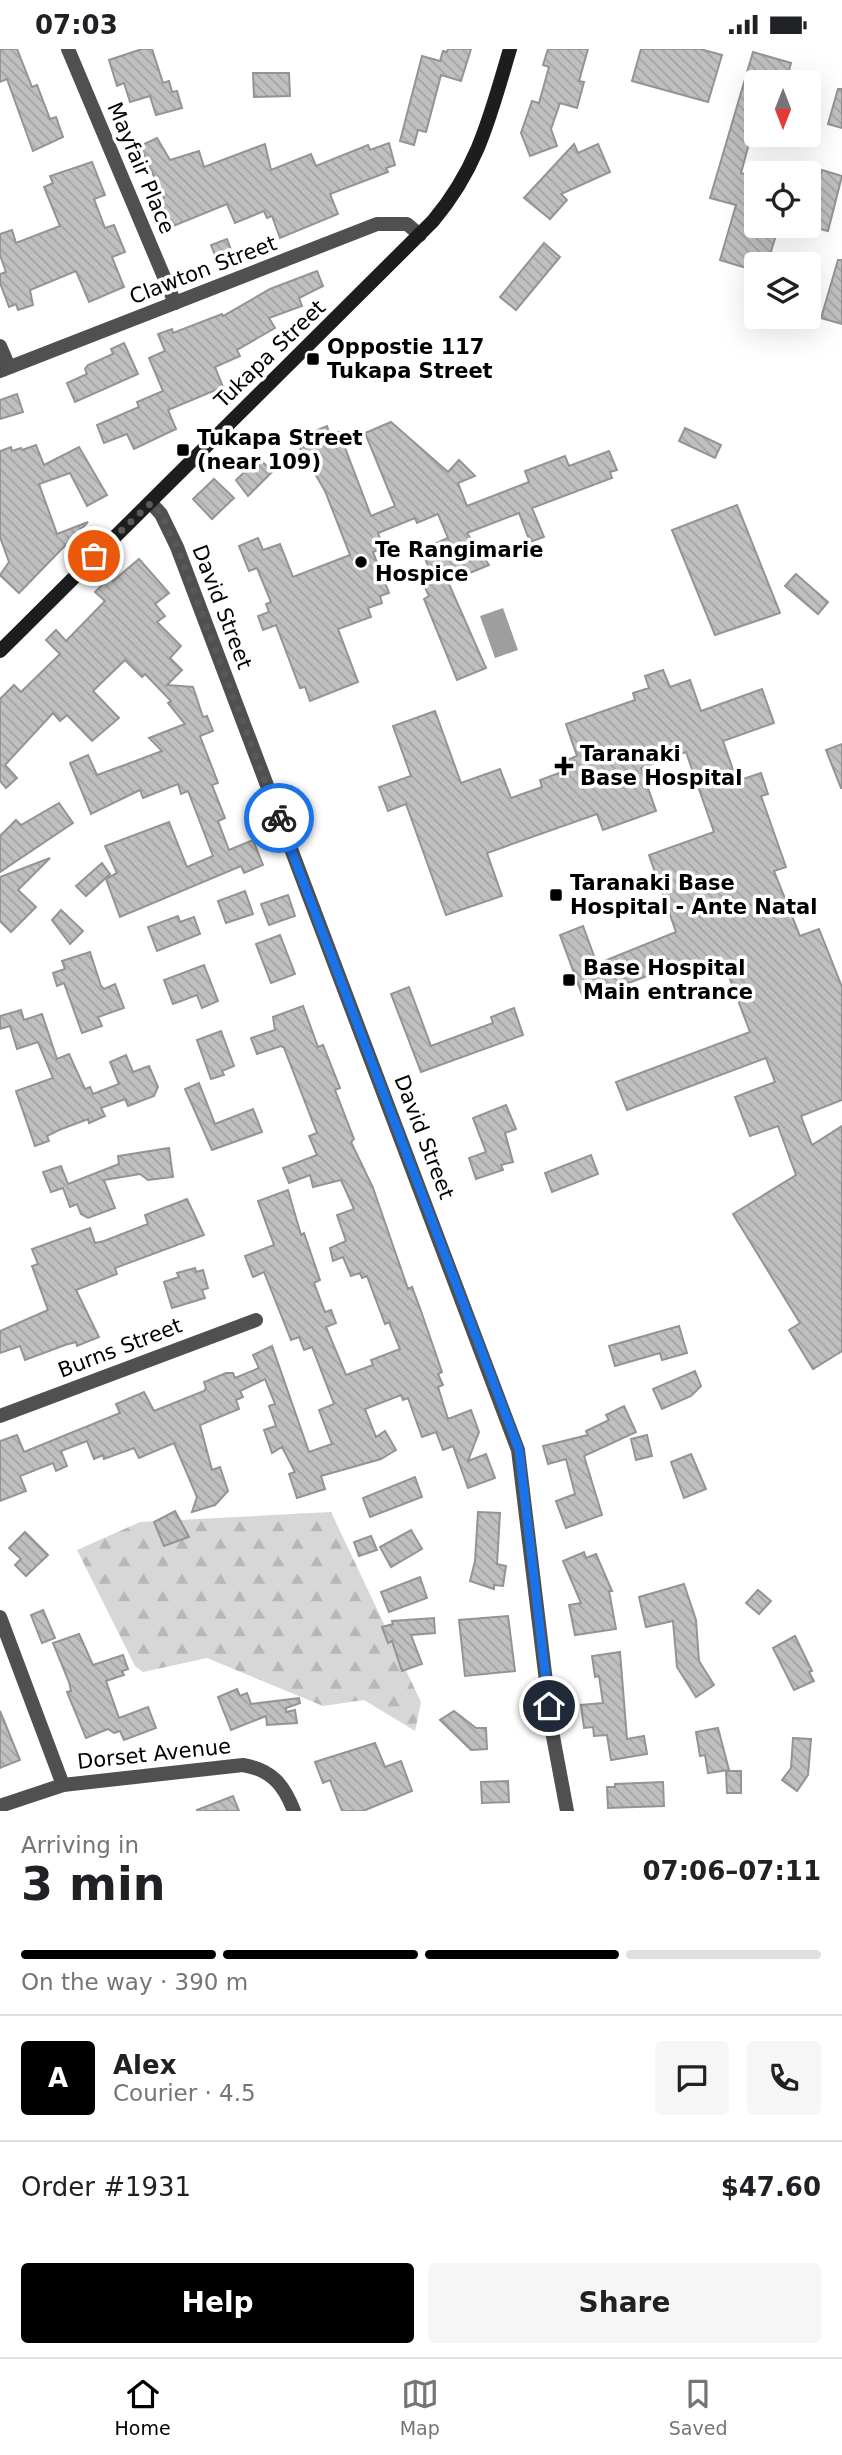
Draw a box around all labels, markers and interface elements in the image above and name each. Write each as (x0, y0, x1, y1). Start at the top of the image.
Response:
text: 07:03 (35, 10, 118, 40)
north arrow (744, 70, 821, 147)
map controls (744, 70, 821, 329)
street label: Mayfair Place (102, 99, 180, 237)
button: locate (744, 161, 821, 238)
street label: Clawton Street (126, 231, 280, 309)
button: layers (744, 252, 821, 329)
street label: Tukapa Street (209, 295, 330, 413)
place label: Oppostie 117 Tukapa Street (327, 335, 493, 383)
marker: Oppostie 117 Tukapa Street (305, 351, 321, 367)
place label: Tukapa Street (near 109) (197, 426, 363, 474)
marker: Tukapa Street (near 109) (175, 442, 191, 458)
pin (64, 526, 124, 586)
icon: bag (75, 537, 113, 575)
place label: Te Rangimarie Hospice (375, 538, 543, 586)
street label: David Street (187, 541, 257, 673)
marker: Te Rangimarie Hospice (353, 554, 369, 570)
place label: Taranaki Base Hospital (580, 742, 742, 790)
marker: Taranaki Base Hospital (554, 756, 574, 776)
courier (244, 783, 314, 853)
icon: bike (260, 799, 298, 837)
place label: Taranaki Base Hospital - Ante Natal (570, 871, 817, 919)
marker: Taranaki Base Hospital - Ante Natal (548, 887, 564, 903)
place label: Base Hospital Main entrance (583, 956, 753, 1004)
marker: Base Hospital Main entrance (561, 972, 577, 988)
street label: David Street (389, 1071, 459, 1203)
street label: Burns Street (55, 1313, 185, 1383)
pin (519, 1676, 579, 1736)
icon: home (530, 1687, 568, 1725)
street label: Dorset Avenue (76, 1734, 232, 1774)
text: Arriving in (21, 1832, 139, 1858)
text: 07:06–07:11 (642, 1856, 821, 1886)
text: 3 min (21, 1857, 165, 1911)
text: On the way · 390 m (21, 1969, 248, 1995)
button: chat (655, 2041, 729, 2115)
button: phone (747, 2041, 821, 2115)
text: Alex (113, 2050, 176, 2080)
text: A (48, 2063, 68, 2093)
text: Courier · 4.5 (113, 2080, 256, 2106)
text: Order #1931 (21, 2172, 191, 2202)
text: $47.60 (721, 2172, 821, 2202)
button: Help (21, 2263, 414, 2343)
button: Share (428, 2263, 821, 2343)
tab: Home (115, 2375, 171, 2439)
tab: Map (400, 2375, 440, 2439)
tab: Saved (669, 2375, 727, 2439)

